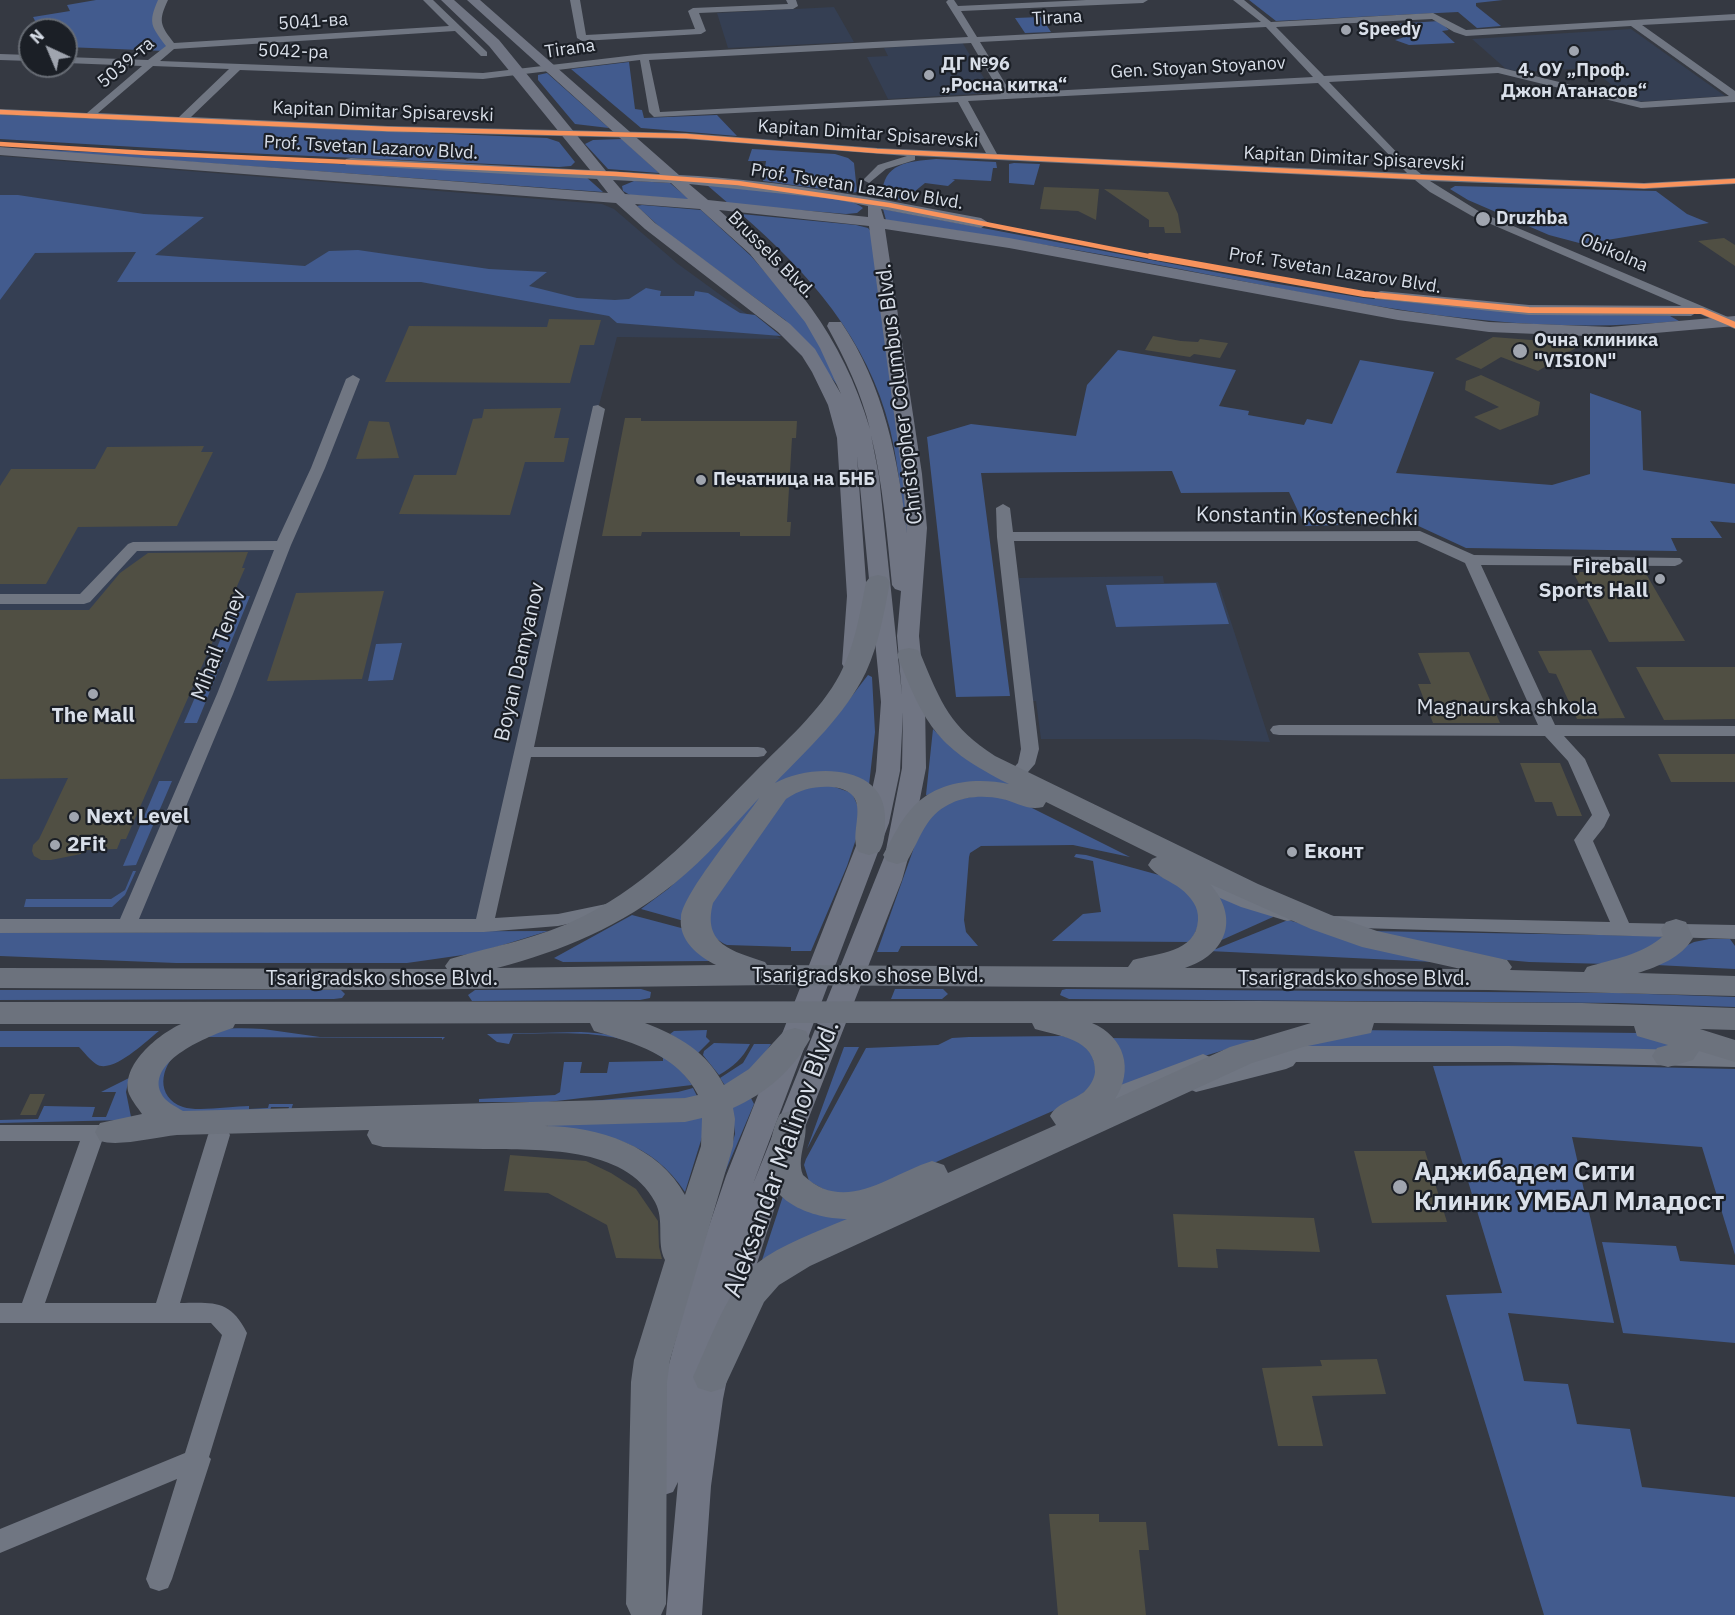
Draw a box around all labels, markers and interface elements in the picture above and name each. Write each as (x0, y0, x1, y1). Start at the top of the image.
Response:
street label: Tirana (1031, 6, 1083, 30)
street label: 5041-ва (277, 9, 349, 35)
north arrow (18, 18, 78, 78)
place label: Speedy (1358, 19, 1421, 41)
marker: Speedy (1339, 23, 1353, 37)
text: N (26, 25, 48, 48)
street label: 5039-та (93, 33, 159, 93)
street label: Tirana (543, 35, 597, 63)
street label: 5042-ра (257, 40, 329, 64)
marker: 4. ОУ „Проф. Джон Атанасов“ (1567, 44, 1581, 58)
street label: Gen. Stoyan Stoyanov (1110, 53, 1286, 83)
place label: ДГ №96 „Росна китка“ (941, 54, 1067, 97)
place label: 4. ОУ „Проф. Джон Атанасов“ (1501, 60, 1647, 103)
marker: ДГ №96 „Росна китка“ (922, 68, 936, 82)
street label: Kapitan Dimitar Spisarevski (272, 97, 494, 127)
street label: Kapitan Dimitar Spisarevski (757, 116, 979, 152)
street label: Prof. Tsvetan Lazarov Blvd. (263, 132, 479, 164)
street label: Kapitan Dimitar Spisarevski (1243, 142, 1465, 176)
street label: Prof. Tsvetan Lazarov Blvd. (749, 160, 965, 214)
street label: Brussels Blvd. (723, 207, 819, 303)
place label: Druzhba (1496, 208, 1568, 230)
marker: Druzhba (1474, 210, 1492, 228)
street label: Obikolna (1577, 229, 1651, 277)
street label: Prof. Tsvetan Lazarov Blvd. (1227, 244, 1443, 298)
street label: Christopher Columbus Blvd. (871, 262, 929, 526)
place label: Очна клиника "VISION" (1534, 330, 1658, 372)
marker: Очна клиника "VISION" (1511, 342, 1529, 360)
place label: Печатница на БНБ (713, 469, 875, 491)
marker: Печатница на БНБ (694, 473, 708, 487)
street label: Konstantin Kostenechki (1196, 502, 1418, 532)
place label: Fireball Sports Hall (1538, 554, 1648, 604)
marker: Fireball Sports Hall (1653, 572, 1667, 586)
street label: Boyan Damyanov (489, 580, 551, 744)
street label: Mihail Tenev (186, 586, 252, 704)
marker: The Mall (86, 687, 100, 701)
street label: Magnaurska shkola (1416, 695, 1598, 721)
place label: The Mall (51, 703, 135, 729)
place label: Next Level (86, 804, 189, 830)
marker: Next Level (67, 810, 81, 824)
place label: 2Fit (67, 832, 106, 858)
marker: 2Fit (48, 838, 62, 852)
place label: Еконт (1304, 839, 1364, 865)
marker: Еконт (1285, 845, 1299, 859)
street label: Tsarigradsko shose Blvd. (752, 963, 984, 989)
street label: Tsarigradsko shose Blvd. (266, 966, 498, 992)
street label: Tsarigradsko shose Blvd. (1238, 966, 1470, 992)
street label: Aleksandar Malinov Blvd. (717, 1016, 847, 1302)
place label: Аджибадем Сити Клиник УМБАЛ Младост (1414, 1156, 1724, 1218)
marker: Аджибадем Сити Клиник УМБАЛ Младост (1391, 1178, 1409, 1196)

